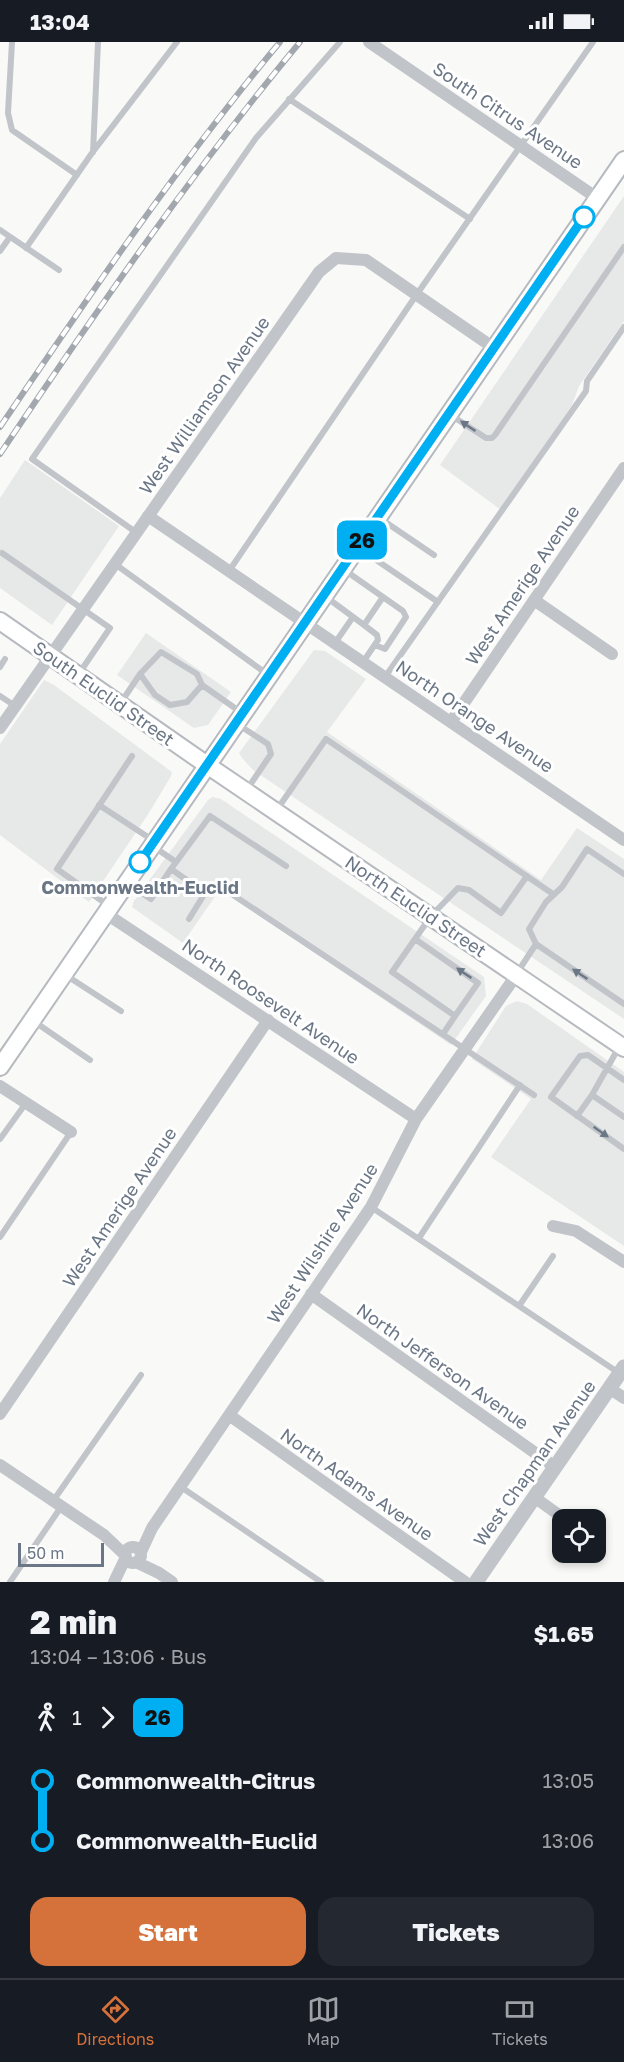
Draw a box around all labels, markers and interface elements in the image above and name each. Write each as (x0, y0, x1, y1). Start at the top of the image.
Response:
text: 13:04 (30, 8, 90, 35)
street label: South Citrus Avenue (429, 57, 587, 173)
unlabelled marker (573, 206, 595, 228)
street label: West Williamson Avenue (134, 312, 274, 498)
one-way arrow (460, 420, 476, 432)
street label: West Amerige Avenue (460, 501, 584, 669)
line badge: 26 (335, 520, 389, 560)
text: 26 (349, 527, 375, 553)
street label: South Euclid Street (29, 636, 179, 750)
street label: North Orange Avenue (392, 655, 558, 777)
marker: Commonwealth-Euclid (129, 851, 151, 873)
street label: North Euclid Street (341, 851, 491, 961)
place label: Commonwealth-Euclid (41, 876, 239, 898)
street label: North Roosevelt Avenue (178, 934, 364, 1068)
one-way arrow (456, 967, 472, 979)
one-way arrow (572, 969, 588, 980)
street label: West Amerige Avenue (57, 1123, 181, 1291)
one-way arrow (592, 1126, 608, 1138)
street label: West Wilshire Avenue (262, 1159, 382, 1327)
street label: North Jefferson Avenue (353, 1298, 533, 1434)
street label: West Chapman Avenue (468, 1376, 600, 1550)
street label: North Adams Avenue (276, 1423, 438, 1545)
map controls (552, 1509, 606, 1563)
button: locate (552, 1509, 606, 1563)
scale bar (18, 1540, 104, 1568)
text: 50 m (27, 1543, 64, 1563)
text: 2 min (30, 1602, 117, 1641)
text: $1.65 (533, 1620, 594, 1647)
text: 13:04 – 13:06 · Bus (30, 1644, 207, 1668)
icon: walk (30, 1701, 63, 1734)
icon: forward (91, 1701, 124, 1734)
text: 26 (145, 1704, 171, 1730)
text: 1 (72, 1705, 82, 1729)
text: Commonwealth-Citrus (76, 1767, 315, 1794)
text: 13:05 (543, 1768, 594, 1792)
text: Commonwealth-Euclid (76, 1827, 317, 1854)
text: 13:06 (542, 1828, 594, 1852)
button: Start (30, 1897, 306, 1966)
button: Tickets (318, 1897, 594, 1966)
tab: Directions (76, 1993, 154, 2049)
tab: Map (307, 1993, 340, 2049)
tab: Tickets (492, 1993, 548, 2049)

